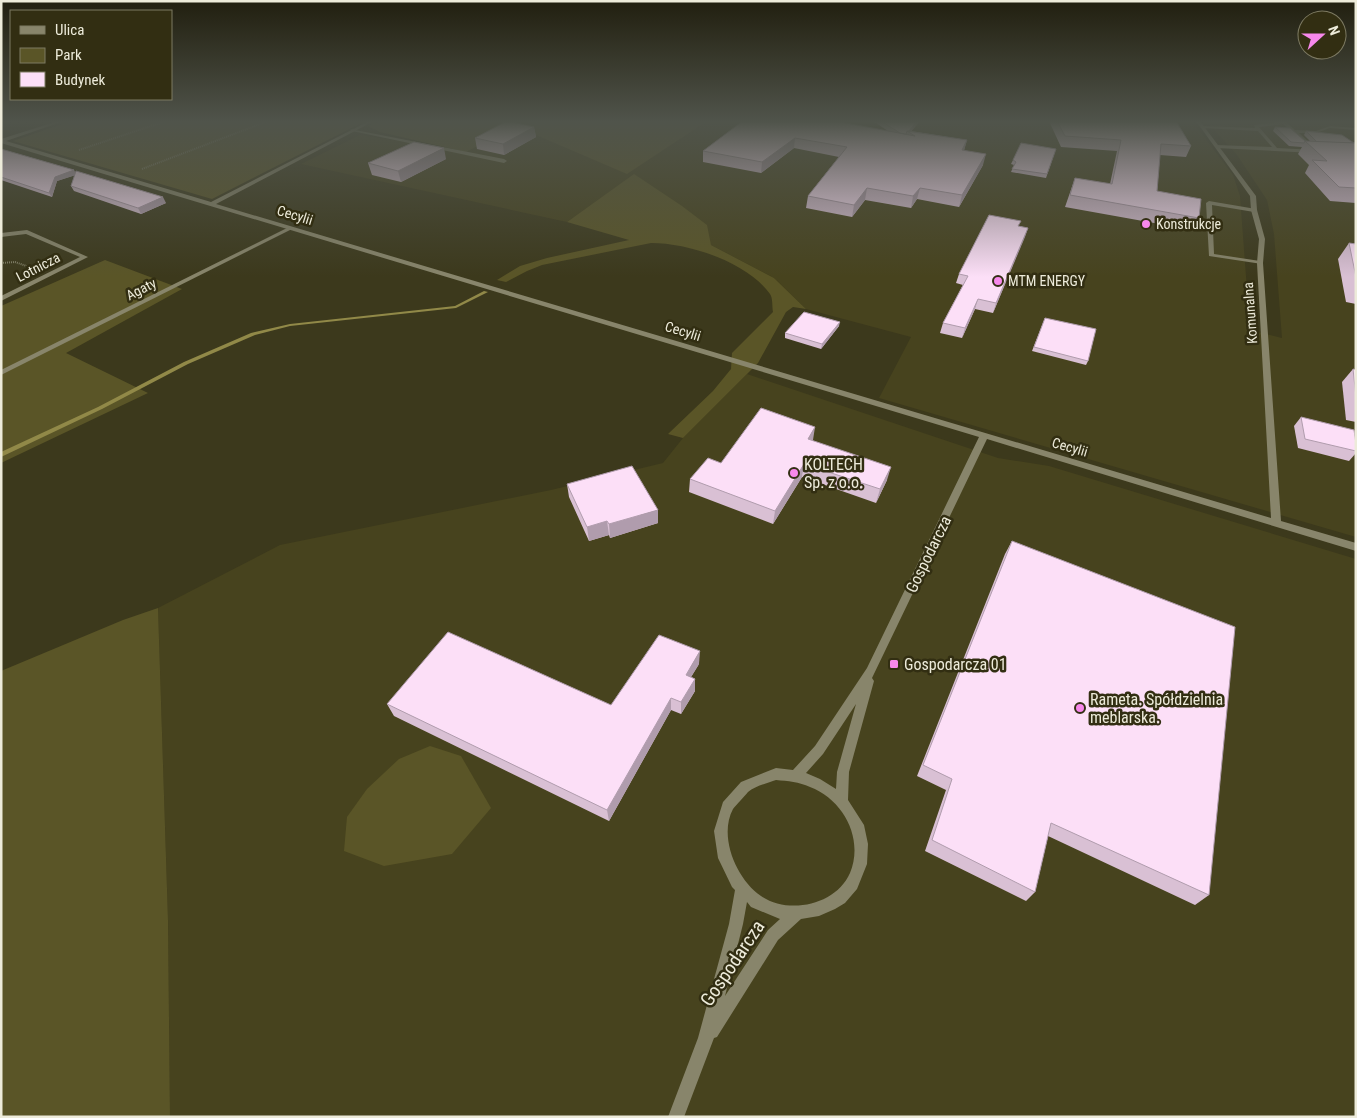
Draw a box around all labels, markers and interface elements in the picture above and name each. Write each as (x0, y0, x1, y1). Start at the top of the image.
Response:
legend (10, 10, 172, 100)
north arrow (1297, 10, 1347, 60)
text: Ulica (55, 21, 84, 39)
text: N (1325, 23, 1343, 37)
text: Park (55, 46, 82, 64)
text: Budynek (55, 71, 105, 89)
street label: Cecylii (275, 202, 315, 228)
place label: Konstrukcje (1156, 216, 1222, 232)
marker: Konstrukcje (1140, 218, 1152, 230)
street label: Lotnicza (13, 249, 63, 285)
place label: MTM ENERGY (1008, 273, 1086, 289)
street label: Agaty (123, 275, 159, 303)
marker: MTM ENERGY (992, 275, 1004, 287)
street label: Komunalna (1240, 282, 1260, 344)
street label: Cecylii (663, 318, 703, 344)
street label: Cecylii (1050, 434, 1090, 460)
place label: KOLTECH Sp. z o.o. (804, 455, 863, 492)
marker: KOLTECH Sp. z o.o. (788, 467, 800, 479)
street label: Gospodarcza (902, 513, 955, 596)
place label: Gospodarcza 01 (904, 655, 1007, 674)
marker: Gospodarcza 01 (888, 658, 900, 670)
place label: Rameta. Spółdzielnia meblarska. (1090, 690, 1223, 727)
marker: Rameta. Spółdzielnia meblarska. (1074, 702, 1086, 714)
street label: Gospodarcza (695, 916, 770, 1011)

